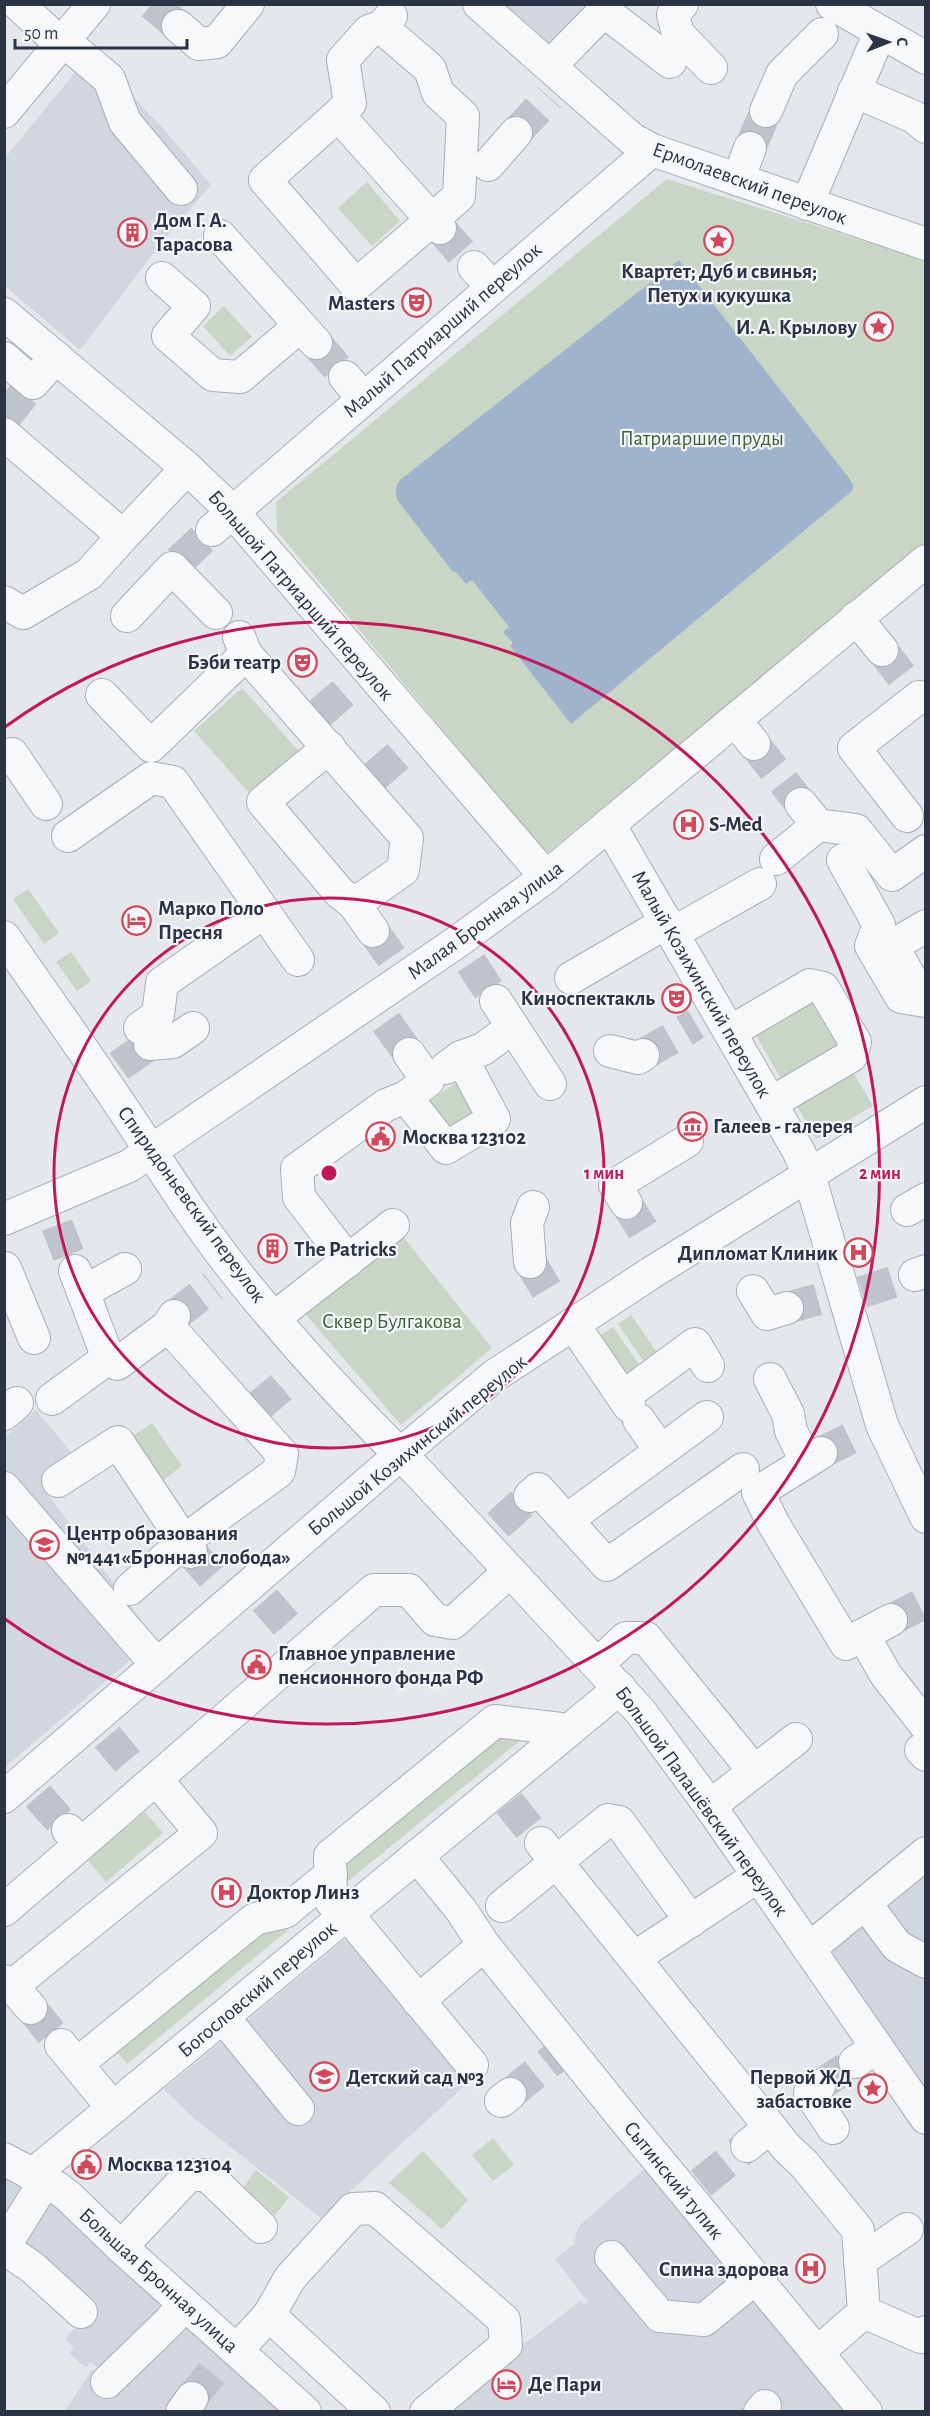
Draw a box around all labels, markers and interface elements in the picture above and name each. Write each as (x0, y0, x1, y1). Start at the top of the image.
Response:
scale bar (15, 12, 188, 50)
north arrow (858, 12, 918, 72)
text: 50 m (24, 25, 58, 43)
text: С (894, 37, 910, 46)
street label: Ермолаевский переулок (650, 138, 850, 229)
place label: Дом Г. А. Тарасова (154, 210, 233, 255)
building icon: Дом Г. А. Тарасова (117, 216, 149, 248)
place icon: Квартет; Дуб и свинья; Петух и кукушка (703, 224, 735, 256)
street label: Малый Патриарший переулок (339, 239, 546, 422)
place label: Квартет; Дуб и свинья; Петух и кукушка (621, 261, 817, 306)
theatre icon: Masters (400, 287, 432, 319)
place label: Masters (328, 293, 395, 314)
place icon: И. А. Крылову (862, 311, 894, 343)
place label: И. А. Крылову (736, 317, 857, 338)
park label: Патриаршие пруды (620, 428, 784, 449)
street label: Большой Патриарший переулок (204, 486, 398, 705)
theatre icon: Бэби театр (286, 646, 318, 678)
place label: Бэби театр (187, 652, 281, 673)
hospital icon: S-Med (672, 808, 704, 840)
place label: S-Med (709, 814, 763, 835)
street label: Малая Бронная улица (404, 857, 567, 984)
street label: Малый Козихинский переулок (628, 867, 775, 1102)
place label: Марко Поло Пресня (158, 898, 264, 943)
hotel icon: Марко Поло Пресня (121, 904, 153, 936)
theatre icon: Киноспектакль (660, 982, 692, 1014)
place label: Киноспектакль (520, 988, 655, 1009)
street label: Спиридоньевский переулок (113, 1102, 270, 1307)
museum icon: Галеев - галерея (676, 1110, 708, 1142)
place label: Галеев - галерея (713, 1116, 853, 1137)
public building icon: Москва 123102 (365, 1121, 397, 1153)
place label: Москва 123102 (402, 1127, 526, 1148)
centre of rings (319, 1163, 339, 1183)
text: 1 мин (584, 1165, 624, 1183)
text: 2 мин (859, 1165, 901, 1183)
building icon: The Patricks (257, 1233, 289, 1265)
hospital icon: Дипломат Клиник (843, 1237, 875, 1269)
place label: The Patricks (294, 1239, 397, 1260)
place label: Дипломат Клиник (678, 1243, 839, 1264)
park label: Сквер Булгакова (322, 1311, 462, 1332)
street label: Большой Козихинский переулок (304, 1351, 531, 1540)
place label: Центр образования №1441«Бронная слобода» (66, 1523, 291, 1568)
school or university icon: Центр образования №1441«Бронная слобода» (29, 1529, 61, 1561)
place label: Главное управление пенсионного фонда РФ (278, 1643, 484, 1688)
public building icon: Главное управление пенсионного фонда РФ (241, 1649, 273, 1681)
street label: Большой Палашёвский переулок (611, 1682, 792, 1920)
hospital icon: Доктор Линз (210, 1876, 242, 1908)
place label: Доктор Линз (247, 1882, 359, 1903)
street label: Богословский переулок (174, 1917, 341, 2061)
school or university icon: Детский сад №3 (309, 2061, 341, 2093)
place label: Детский сад №3 (346, 2067, 484, 2088)
place label: Первой ЖД забастовке (750, 2067, 852, 2112)
place icon: Первой ЖД забастовке (857, 2073, 889, 2105)
street label: Сытинский тупик (620, 2117, 728, 2244)
public building icon: Москва 123104 (70, 2148, 102, 2180)
place label: Москва 123104 (107, 2154, 232, 2175)
street label: Большая Бронная улица (75, 2204, 242, 2357)
hospital icon: Спина здорова (794, 2253, 826, 2285)
place label: Спина здорова (659, 2259, 789, 2280)
hotel icon: Де Пари (491, 2368, 523, 2400)
place label: Де Пари (528, 2374, 602, 2395)

